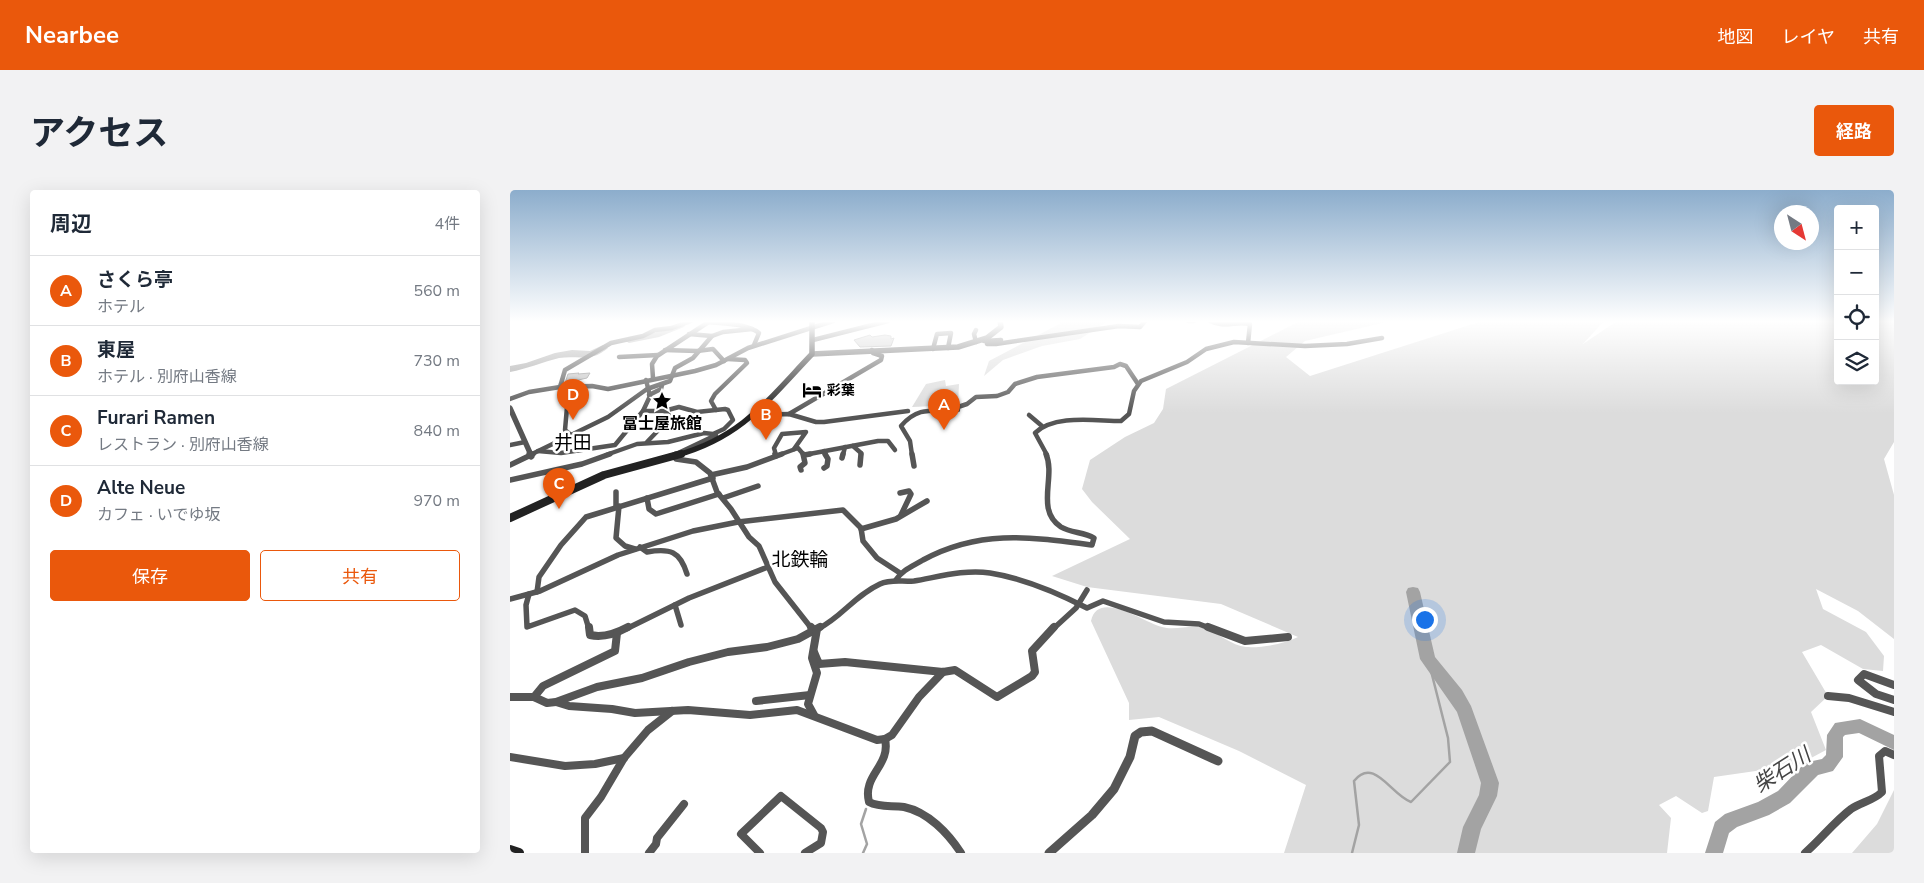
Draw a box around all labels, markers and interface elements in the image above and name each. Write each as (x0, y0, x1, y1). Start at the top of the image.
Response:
text: Nearbee (25, 19, 119, 51)
text: 地図 (1718, 25, 1754, 49)
text: レイヤ (1782, 25, 1835, 49)
text: 共有 (1863, 25, 1899, 49)
button: 経路 (1814, 105, 1894, 156)
text: アクセス (30, 110, 168, 157)
north arrow (1774, 205, 1819, 250)
map controls (1834, 205, 1879, 385)
button: + (1834, 205, 1879, 250)
text: 周辺 (50, 210, 92, 238)
text: 4件 (434, 213, 460, 235)
button: − (1834, 250, 1879, 295)
text: さくら亭 (97, 267, 173, 293)
text: A (60, 280, 72, 302)
text: 560 m (413, 280, 460, 302)
button: locate (1834, 295, 1879, 340)
text: ホテル (97, 296, 145, 318)
text: 東屋 (97, 337, 135, 363)
button: layers (1834, 340, 1879, 385)
text: B (60, 350, 72, 372)
text: 730 m (413, 350, 460, 372)
text: ホテル · 別府山香線 (97, 366, 237, 388)
pin: D (557, 379, 589, 420)
hotel icon: 彩葉 (801, 379, 823, 401)
place label: 彩葉 (827, 381, 855, 400)
pin: A (928, 389, 960, 430)
place icon: 冨士屋旅館 (651, 390, 673, 412)
pin: B (750, 399, 782, 440)
text: Furari Ramen (97, 405, 215, 431)
place label: 冨士屋旅館 (622, 413, 702, 435)
text: C (61, 420, 71, 442)
text: 840 m (413, 420, 460, 442)
district label: 井田 (554, 430, 592, 456)
text: レストラン · 別府山香線 (97, 434, 269, 456)
pin: C (543, 468, 575, 509)
text: Alte Neue (97, 475, 185, 501)
text: D (60, 490, 72, 512)
text: 970 m (413, 490, 460, 512)
text: カフェ · いでゆ坂 (97, 504, 220, 526)
district label: 北鉄輪 (771, 547, 829, 573)
button: 保存 (50, 550, 250, 601)
button: 共有 (260, 550, 460, 601)
your location (1412, 607, 1438, 633)
water label: 柴石川 (1748, 740, 1818, 799)

